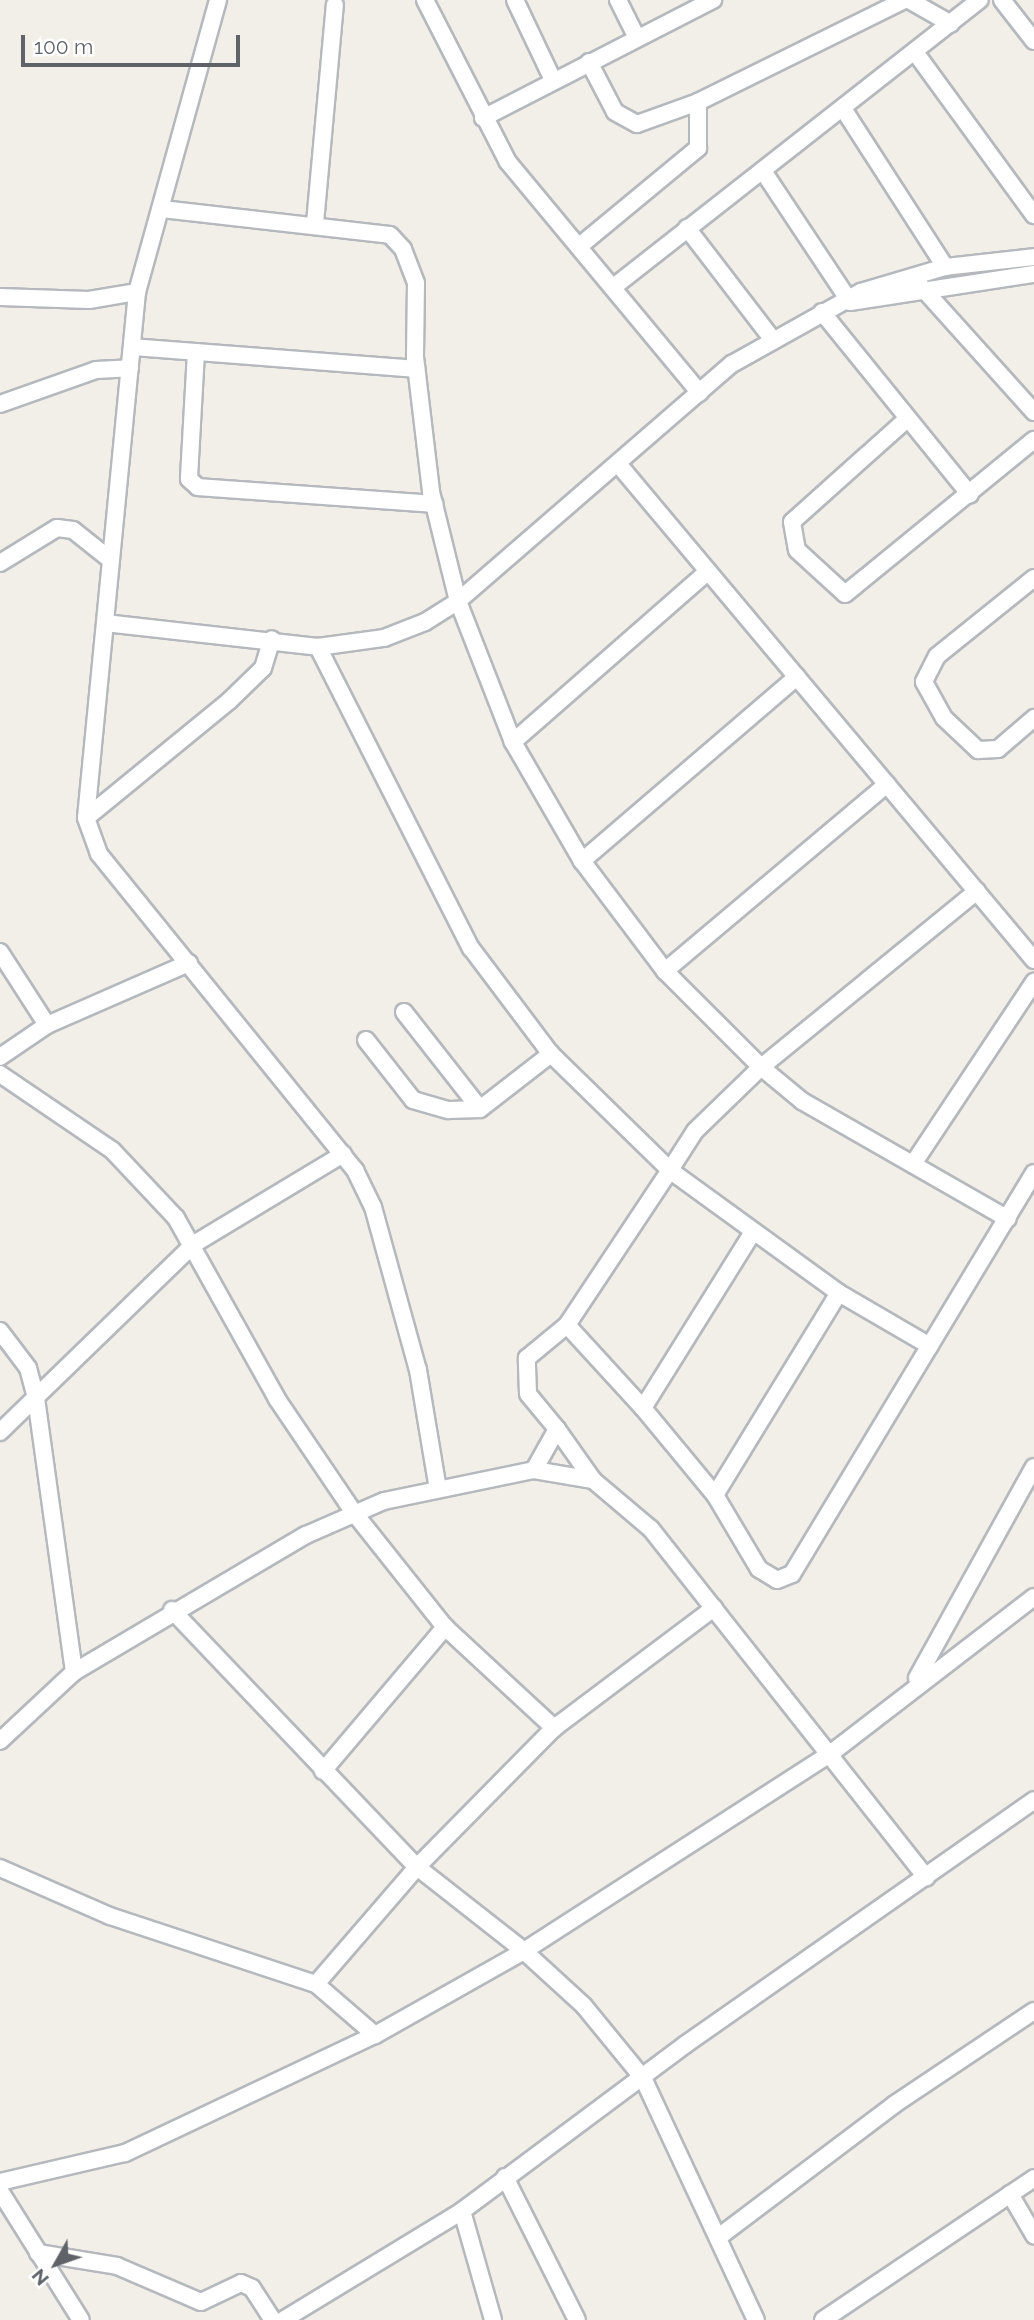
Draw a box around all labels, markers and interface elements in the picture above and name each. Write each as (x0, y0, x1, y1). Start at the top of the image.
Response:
scale bar (24, 21, 243, 65)
text: 100 m (34, 34, 93, 59)
north arrow (21, 2229, 91, 2299)
text: N (27, 2265, 53, 2290)

